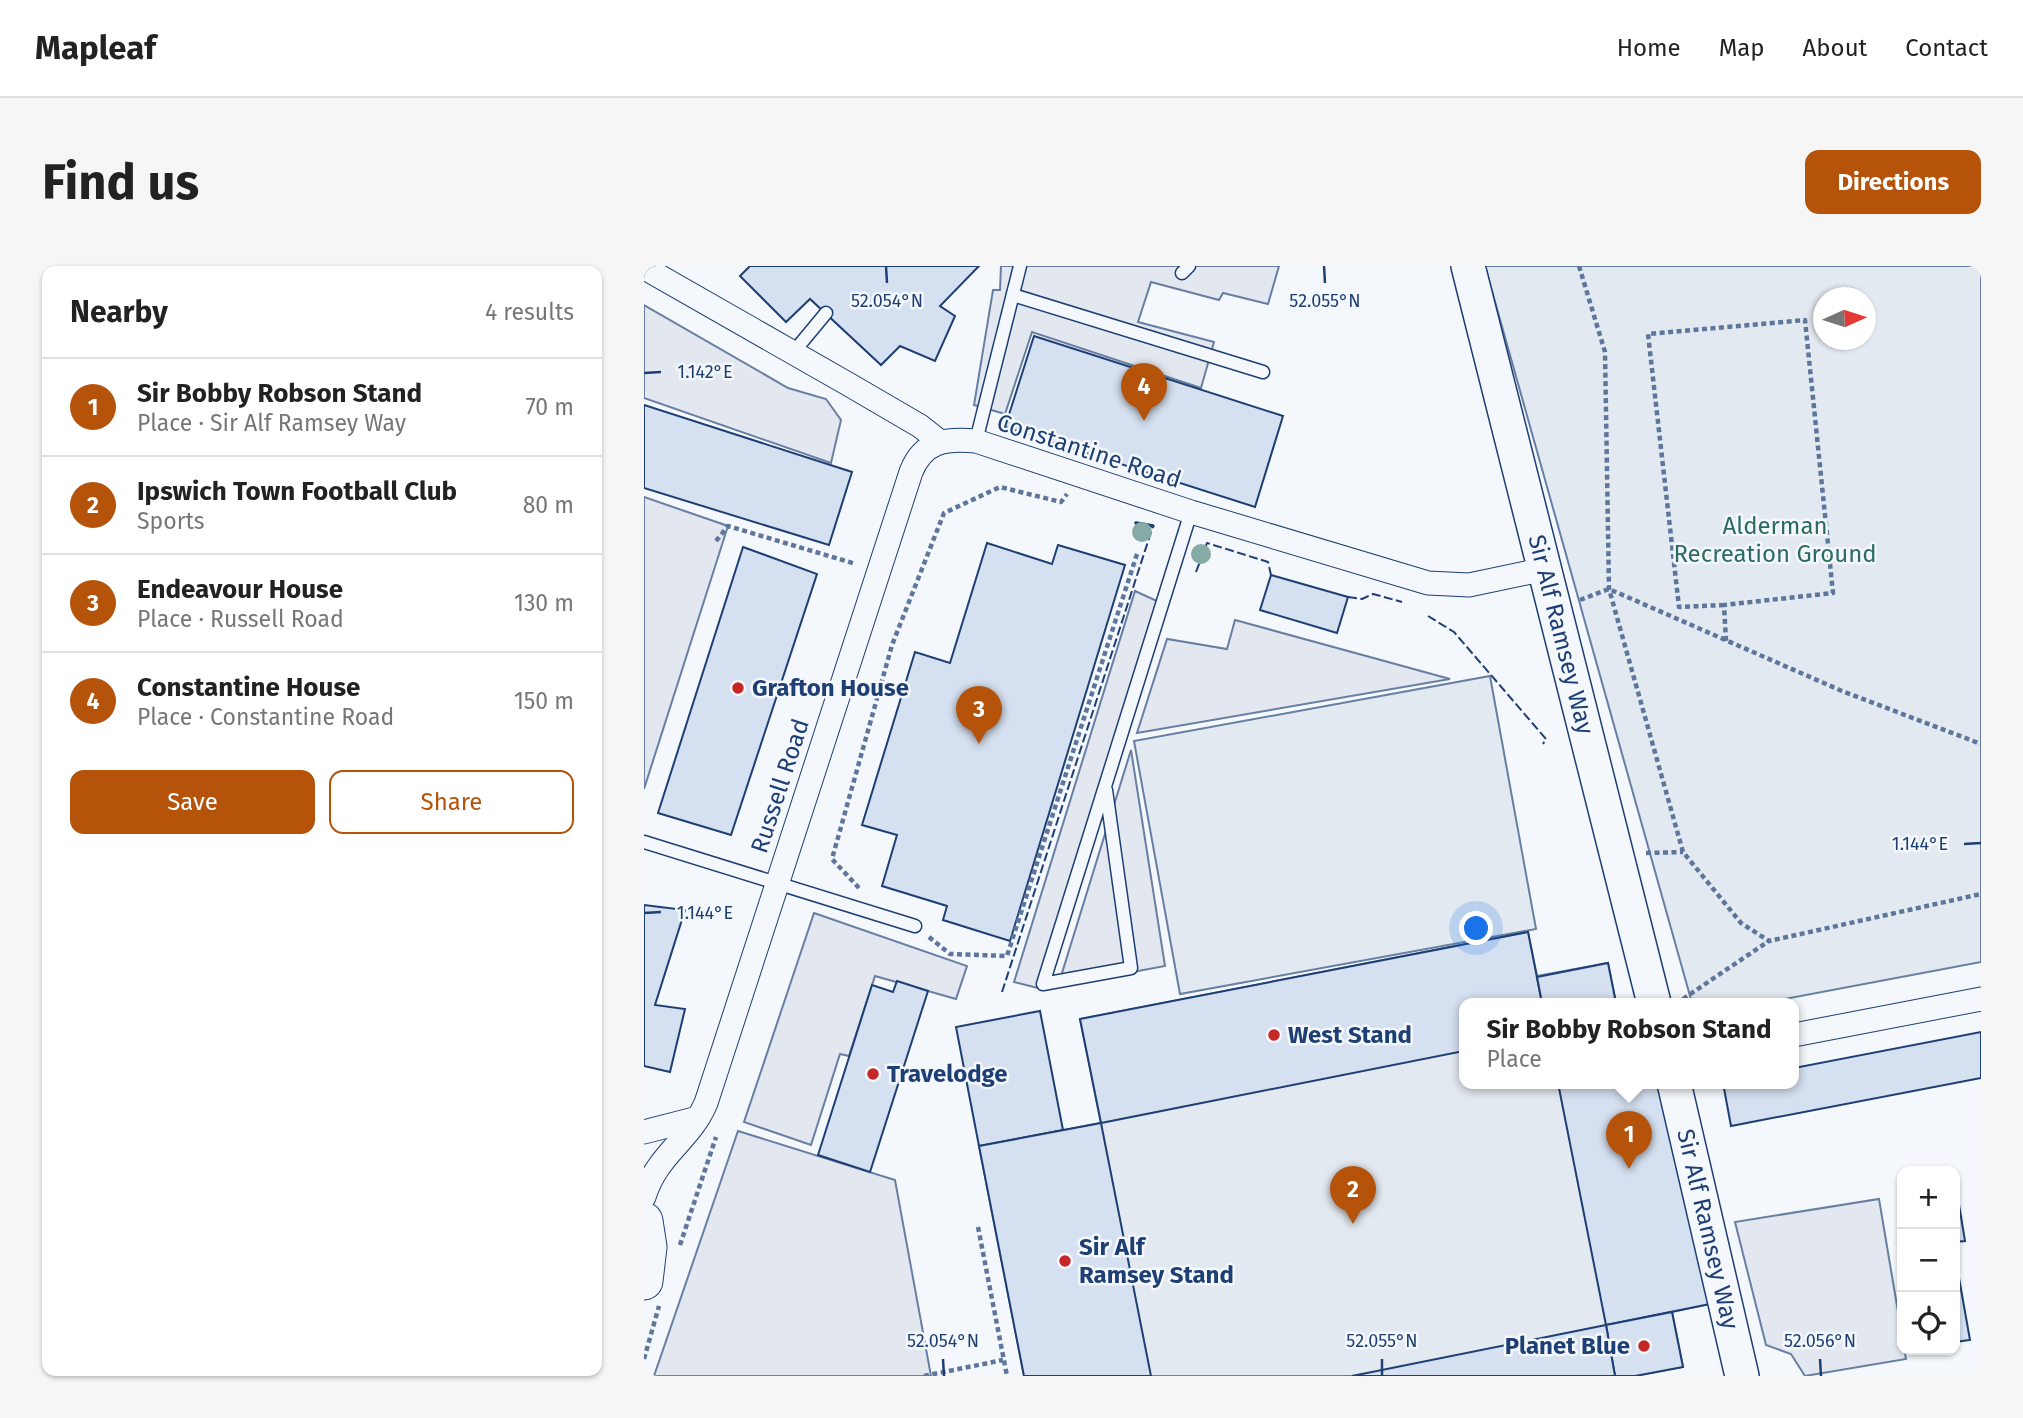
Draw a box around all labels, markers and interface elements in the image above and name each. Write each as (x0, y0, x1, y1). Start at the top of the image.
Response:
text: Mapleaf (35, 28, 156, 68)
text: Home (1617, 34, 1681, 62)
text: Map (1719, 34, 1765, 62)
text: About (1803, 34, 1867, 62)
text: Contact (1905, 34, 1988, 62)
button: Directions (1805, 150, 1981, 214)
text: Find us (42, 153, 199, 212)
north arrow (1813, 287, 1876, 350)
text: 52.054°N (851, 290, 923, 312)
text: 52.055°N (1289, 290, 1361, 312)
text: Nearby (70, 294, 168, 330)
text: 4 results (485, 298, 574, 326)
text: 1.142°E (677, 361, 733, 383)
pin: 4 (1121, 363, 1167, 421)
text: Sir Bobby Robson Stand (137, 378, 422, 409)
text: 1 (88, 393, 98, 421)
text: 70 m (525, 393, 574, 421)
street label: Constantine Road (993, 408, 1185, 494)
text: Place · Sir Alf Ramsey Way (137, 409, 406, 437)
text: Ipswich Town Football Club (137, 476, 457, 507)
text: 2 (87, 491, 99, 519)
text: 80 m (523, 491, 574, 519)
text: Sports (137, 507, 205, 535)
park label: Alderman Recreation Ground (1673, 512, 1877, 568)
street label: Sir Alf Ramsey Way (1522, 532, 1600, 737)
text: Endeavour House (137, 574, 343, 605)
text: 3 (87, 589, 99, 617)
text: 130 m (514, 589, 574, 617)
text: Place · Russell Road (137, 605, 344, 633)
text: Constantine House (137, 672, 360, 703)
place label: Grafton House (752, 674, 909, 702)
marker: Grafton House (730, 680, 746, 696)
pin: 3 (956, 686, 1002, 744)
text: 4 (87, 687, 100, 715)
text: 150 m (514, 687, 574, 715)
text: Place · Constantine Road (137, 703, 394, 731)
street label: Russell Road (745, 715, 815, 857)
button: Save (70, 770, 315, 834)
button: Share (329, 770, 574, 834)
text: 1.144°E (1892, 833, 1948, 855)
text: 1.144°E (677, 902, 733, 924)
your location (1459, 911, 1493, 945)
popup (1459, 998, 1799, 1089)
text: Sir Bobby Robson Stand (1486, 1014, 1772, 1045)
place label: West Stand (1288, 1021, 1412, 1049)
marker: West Stand (1266, 1027, 1282, 1043)
text: Place (1486, 1045, 1542, 1073)
place label: Travelodge (887, 1060, 1008, 1088)
marker: Travelodge (865, 1066, 881, 1082)
pin: 1 (1606, 1111, 1652, 1169)
street label: Sir Alf Ramsey Way (1671, 1126, 1745, 1332)
pin: 2 (1330, 1166, 1376, 1224)
map controls (1897, 1166, 1960, 1355)
button: + (1897, 1166, 1960, 1229)
button: − (1897, 1229, 1960, 1292)
place label: Sir Alf Ramsey Stand (1079, 1233, 1234, 1289)
marker: Sir Alf Ramsey Stand (1057, 1253, 1073, 1269)
button: locate (1897, 1292, 1960, 1355)
text: 52.054°N (907, 1330, 979, 1352)
text: 52.055°N (1346, 1330, 1418, 1352)
text: 52.056°N (1784, 1330, 1856, 1352)
place label: Planet Blue (1505, 1332, 1630, 1360)
marker: Planet Blue (1636, 1338, 1652, 1354)

